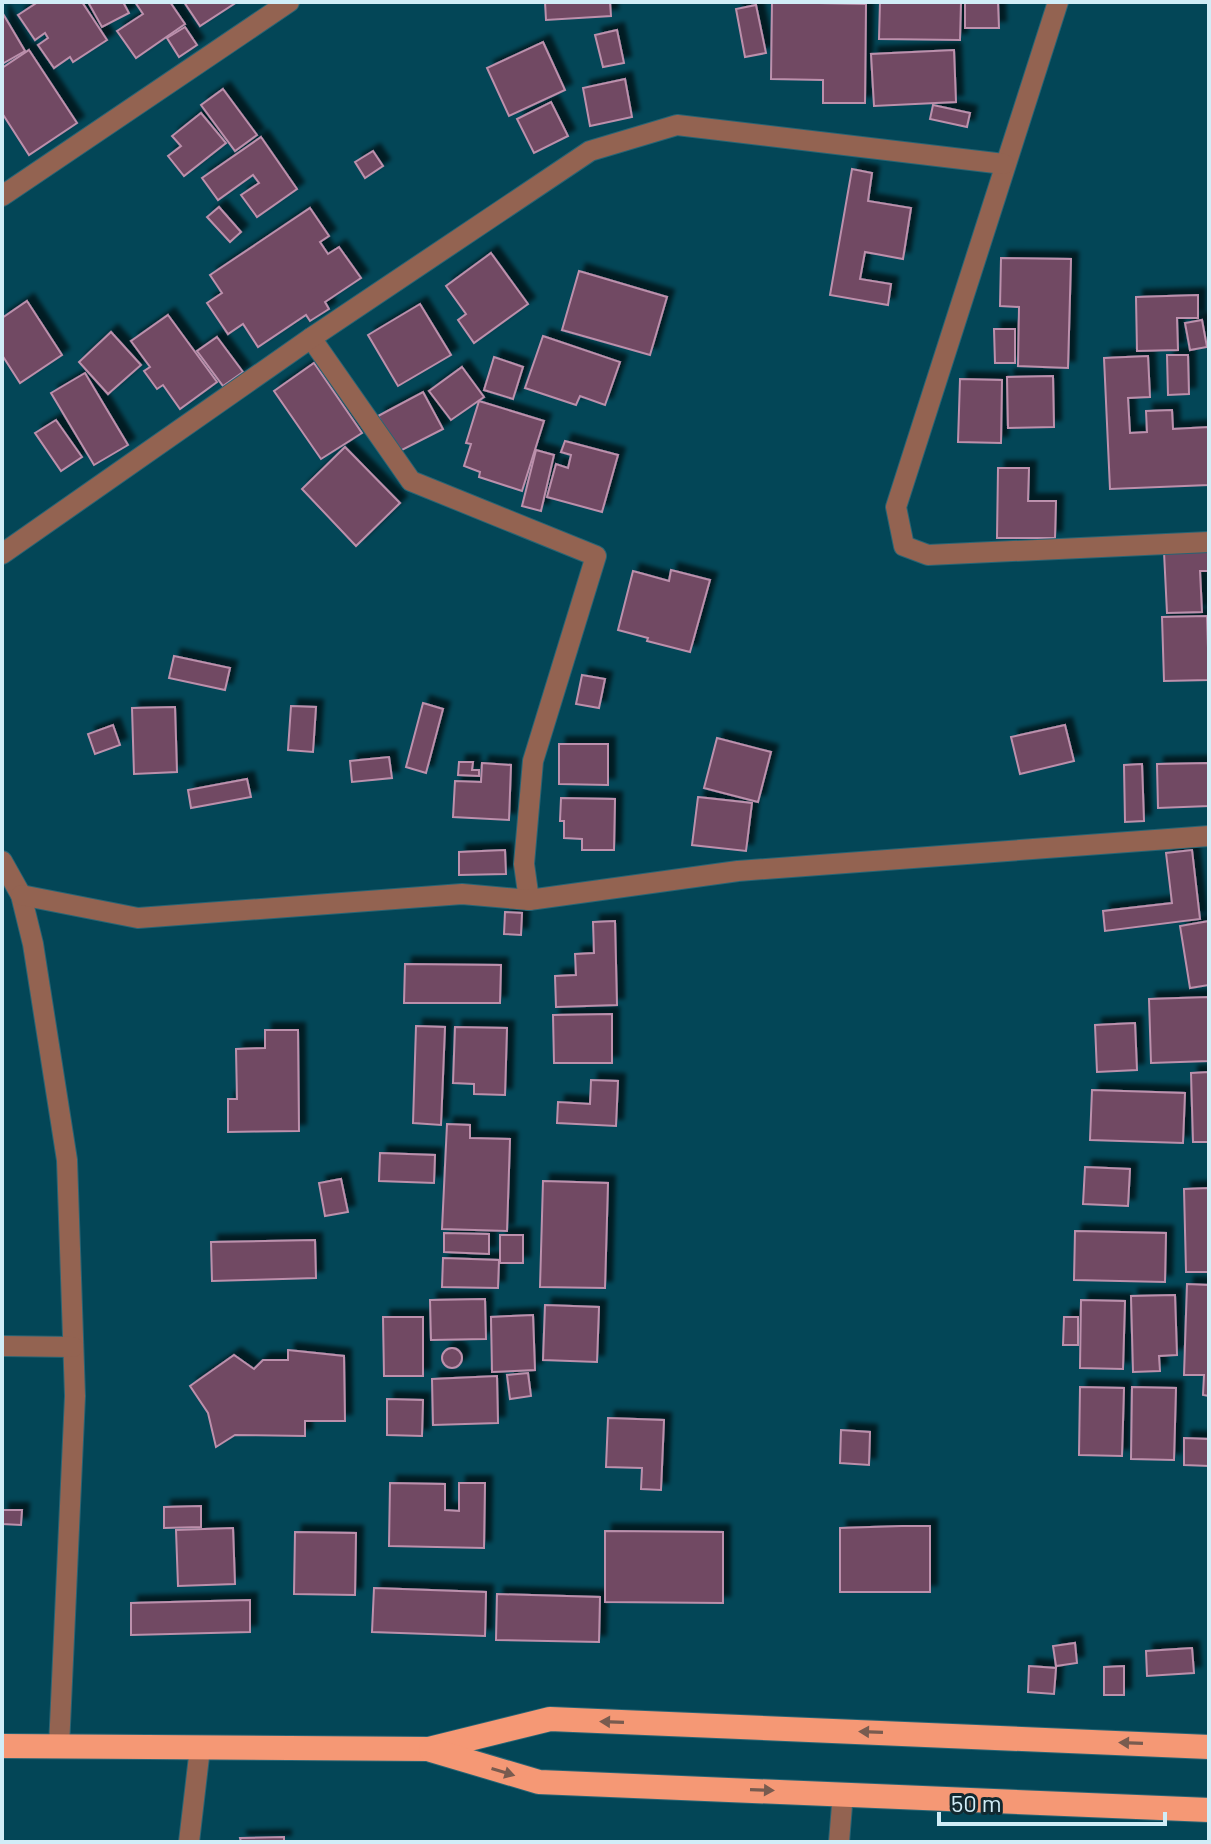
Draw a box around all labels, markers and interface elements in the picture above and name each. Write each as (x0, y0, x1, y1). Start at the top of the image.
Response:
one-way arrow (599, 1715, 624, 1728)
one-way arrow (858, 1726, 883, 1739)
one-way arrow (1118, 1737, 1143, 1750)
one-way arrow (492, 1766, 516, 1779)
scale bar (939, 1776, 1165, 1826)
one-way arrow (750, 1784, 775, 1797)
text: 50 m (951, 1788, 1002, 1817)

